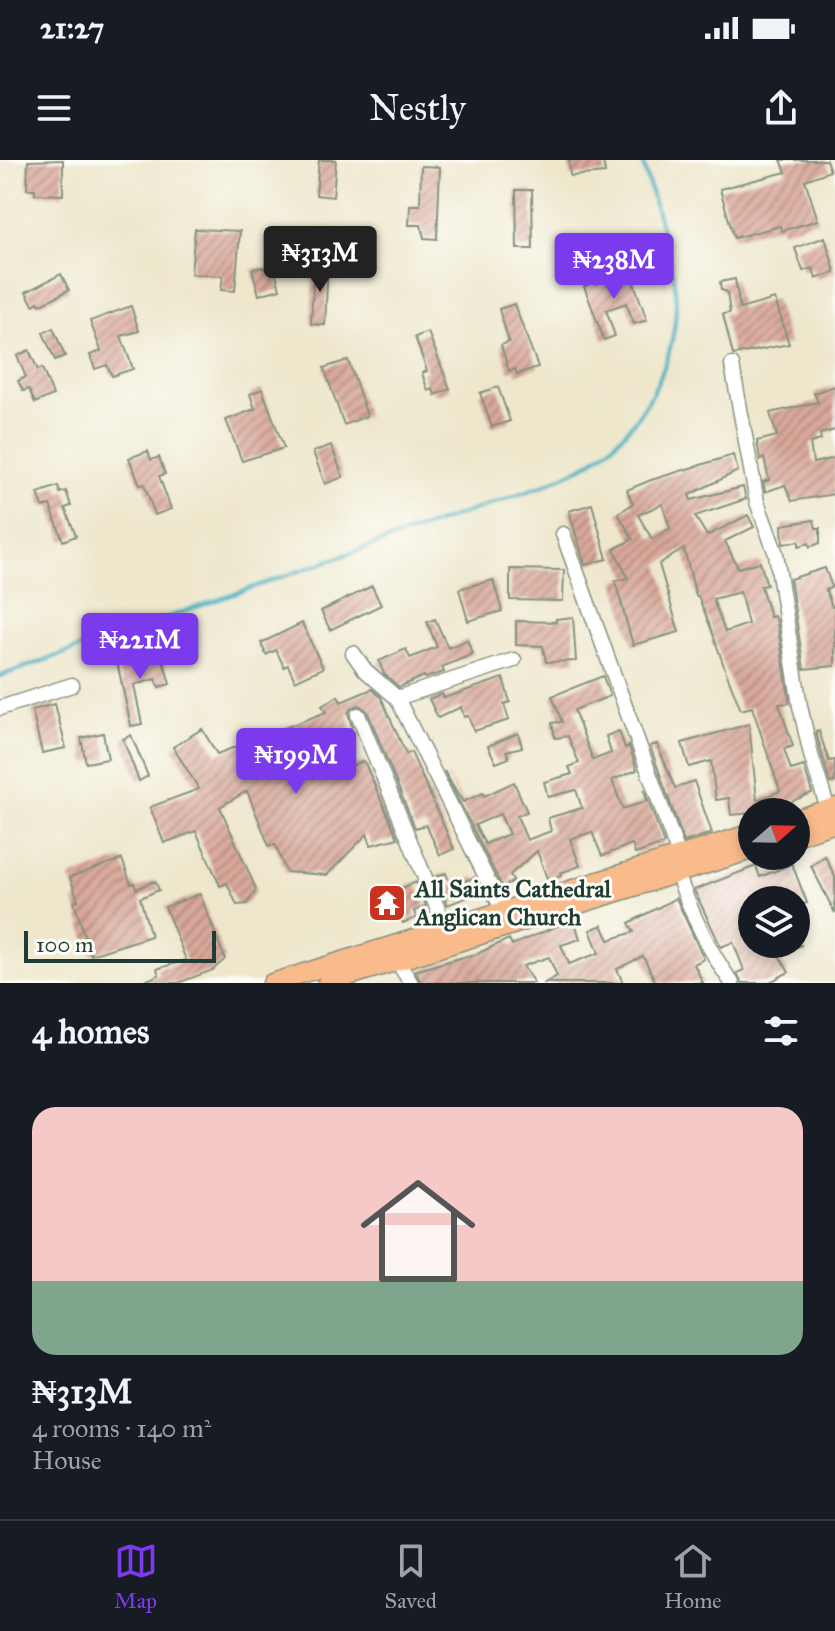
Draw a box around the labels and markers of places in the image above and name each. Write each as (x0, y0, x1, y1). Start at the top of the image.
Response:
pin: ₦313M (264, 226, 376, 294)
pin: ₦238M (558, 233, 670, 301)
pin: ₦221M (84, 613, 196, 681)
pin: ₦199M (240, 728, 352, 796)
place label: All Saints Cathedral Anglican Church (413, 874, 612, 932)
temple icon: All Saints Cathedral Anglican Church (366, 882, 408, 924)

